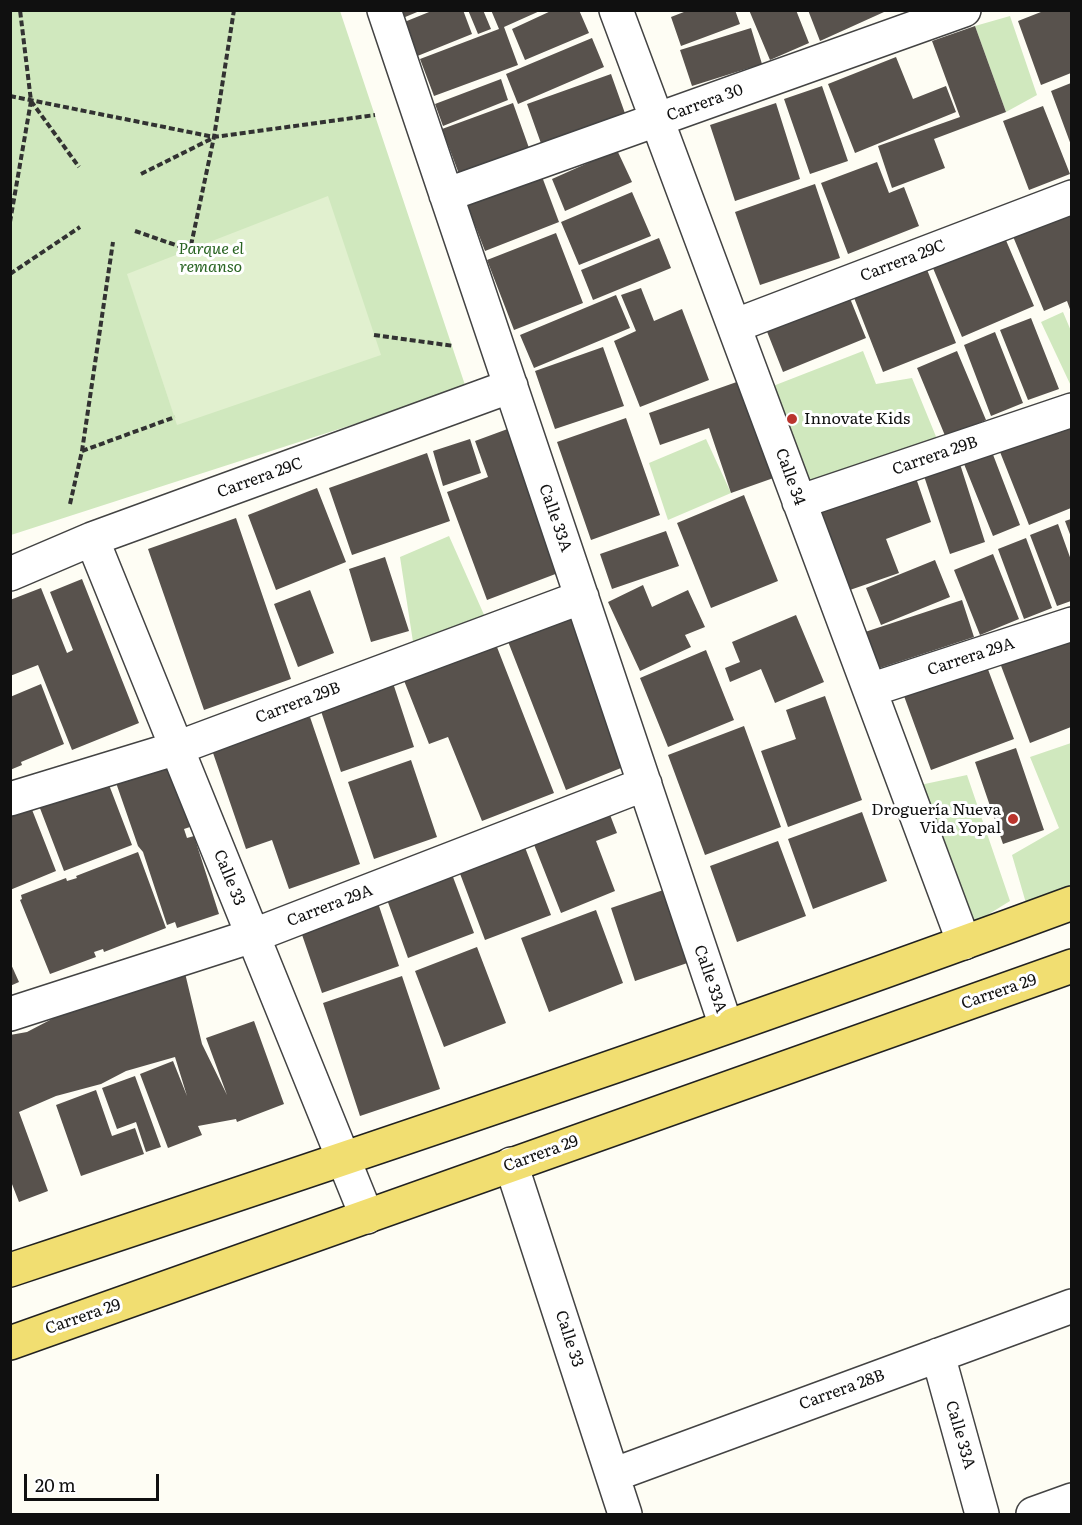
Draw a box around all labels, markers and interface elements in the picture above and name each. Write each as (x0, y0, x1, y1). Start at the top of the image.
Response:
street label: Carrera 30 (664, 80, 746, 126)
street label: Carrera 29C (858, 236, 948, 286)
park label: Parque el remanso (178, 239, 244, 277)
place label: Innovate Kids (804, 409, 910, 429)
marker: Innovate Kids (785, 412, 799, 426)
street label: Carrera 29B (890, 432, 980, 480)
street label: Calle 34 (771, 446, 809, 508)
street label: Carrera 29C (215, 454, 305, 502)
street label: Calle 33A (534, 482, 576, 554)
street label: Carrera 29A (925, 634, 1017, 680)
street label: Carrera 29B (253, 678, 343, 728)
place label: Droguería Nueva Vida Yopal (871, 800, 1001, 838)
marker: Droguería Nueva Vida Yopal (1006, 812, 1020, 826)
street label: Calle 33 (209, 847, 249, 909)
street label: Carrera 29A (284, 881, 376, 931)
street label: Calle 33A (689, 943, 731, 1015)
street label: Carrera 29 (959, 970, 1039, 1014)
street label: Carrera 29 (501, 1132, 581, 1176)
street label: Carrera 29 (43, 1295, 123, 1339)
street label: Calle 33 (551, 1308, 587, 1370)
street label: Carrera 28B (797, 1366, 887, 1414)
street label: Calle 33A (941, 1399, 979, 1471)
scale bar (27, 1462, 162, 1500)
text: 20 m (35, 1471, 76, 1498)

